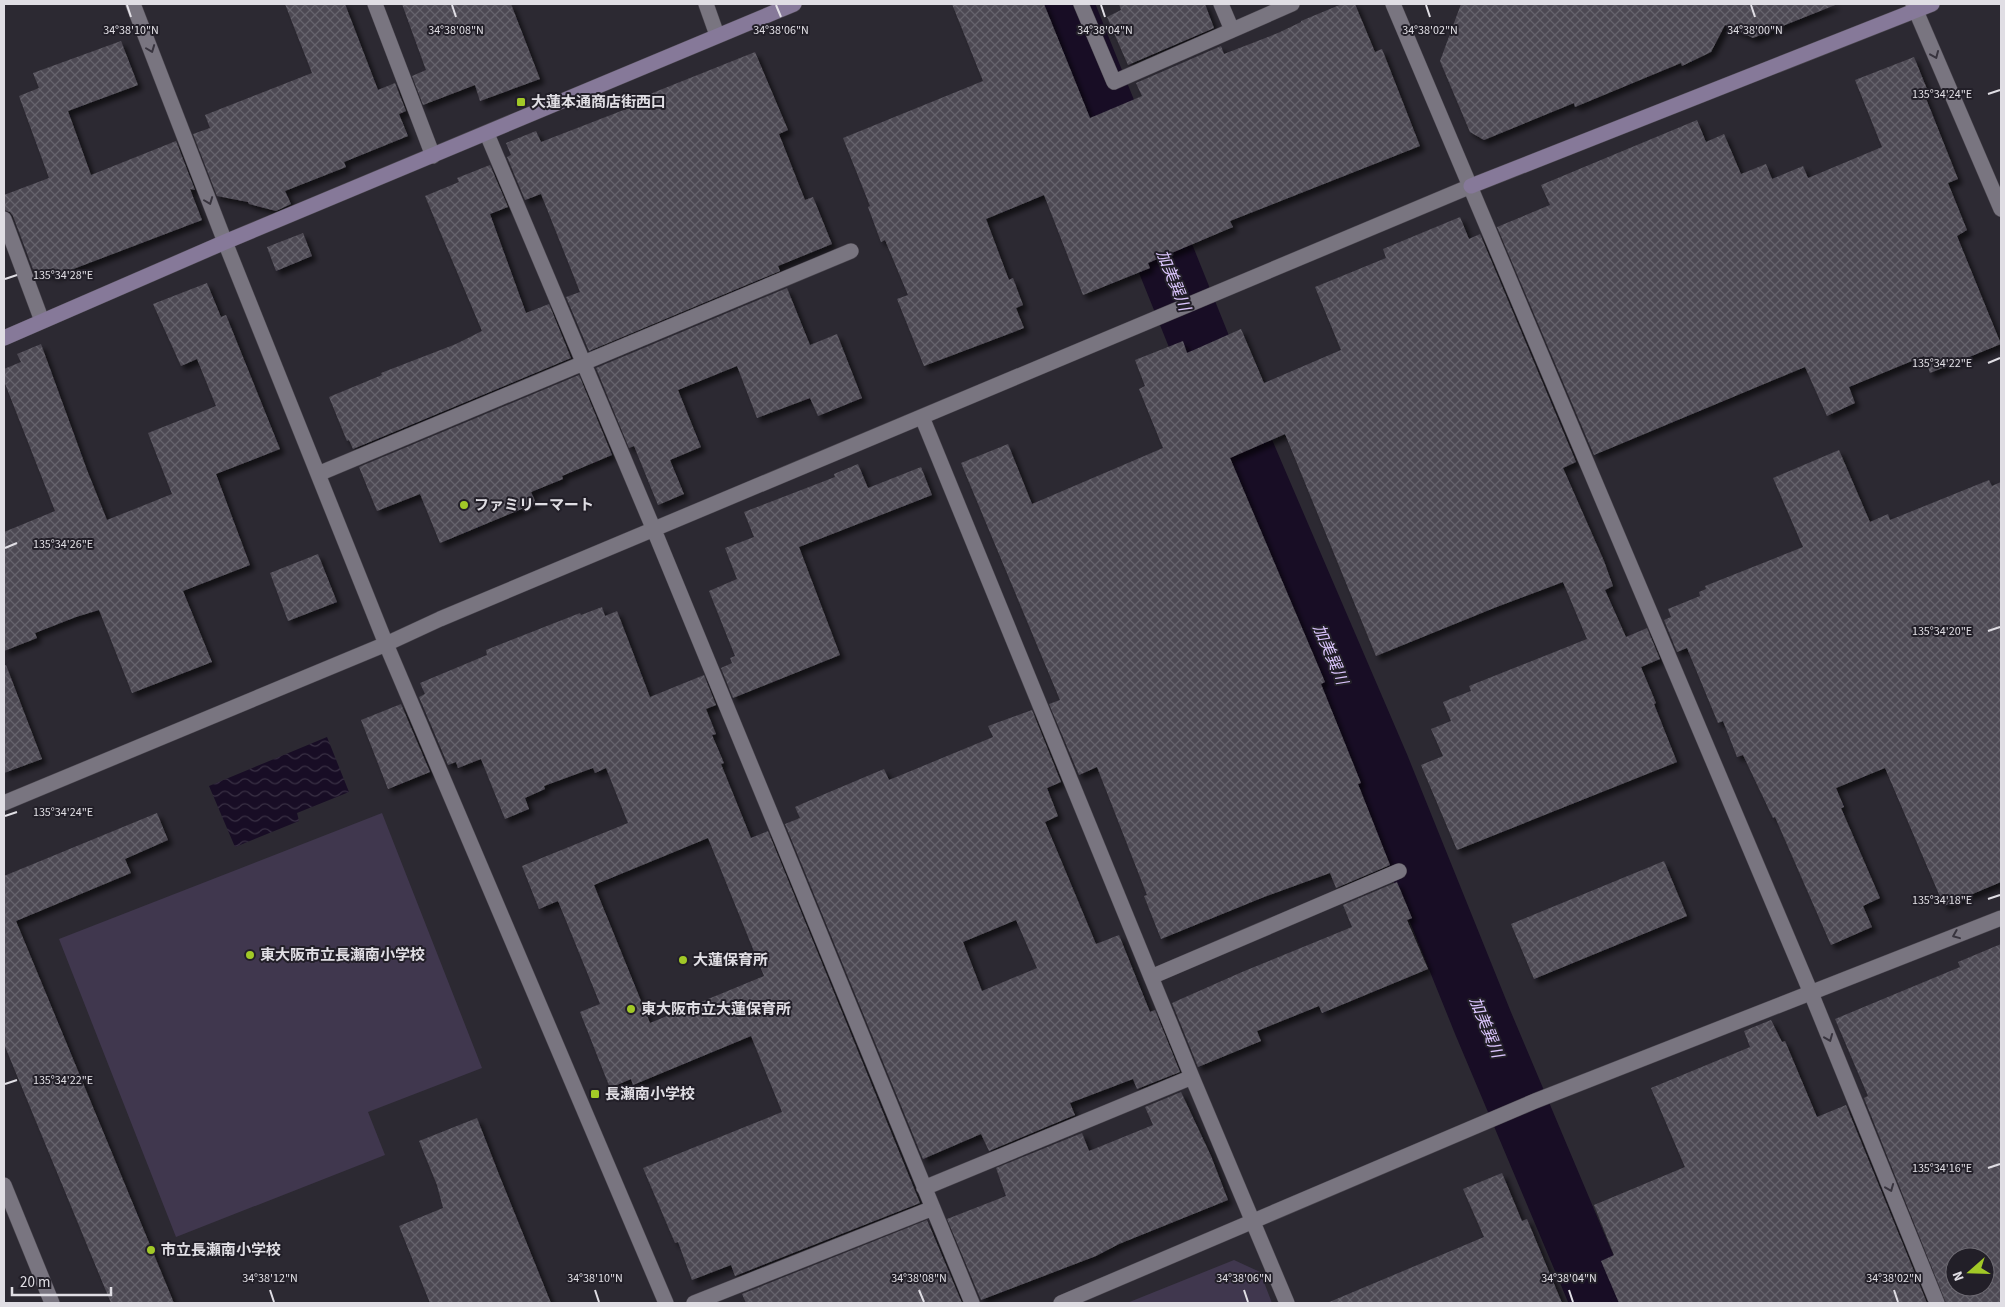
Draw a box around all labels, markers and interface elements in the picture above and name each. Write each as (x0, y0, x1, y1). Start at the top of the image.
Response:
text: 34°38'10"N (103, 22, 159, 39)
text: 34°38'08"N (428, 22, 484, 39)
text: 34°38'06"N (753, 22, 809, 39)
text: 34°38'04"N (1077, 22, 1133, 39)
text: 34°38'02"N (1402, 22, 1458, 39)
text: 34°38'00"N (1727, 22, 1783, 39)
one-way arrow (145, 44, 155, 53)
one-way arrow (1928, 50, 1939, 59)
text: 135°34'24"E (1912, 86, 1972, 103)
place label: 大蓮本通商店街西口 (531, 92, 666, 113)
marker: 大蓮本通商店街西口 (515, 96, 527, 108)
one-way arrow (203, 196, 213, 205)
water label: 加美巽川 (1151, 247, 1196, 316)
text: 135°34'28"E (33, 267, 93, 284)
text: 135°34'22"E (1912, 355, 1972, 372)
place label: ファミリーマート (474, 495, 594, 516)
marker: ファミリーマート (458, 499, 470, 511)
text: 135°34'26"E (33, 536, 93, 553)
water label: 加美巽川 (1307, 621, 1353, 690)
text: 135°34'20"E (1912, 623, 1972, 640)
text: 135°34'24"E (33, 804, 93, 821)
text: 135°34'18"E (1912, 892, 1972, 909)
one-way arrow (1952, 929, 1961, 940)
place label: 東大阪市立長瀬南小学校 (260, 945, 425, 966)
marker: 東大阪市立長瀬南小学校 (244, 949, 256, 961)
place label: 大蓮保育所 (693, 950, 768, 971)
marker: 大蓮保育所 (677, 954, 689, 966)
water label: 加美巽川 (1464, 994, 1509, 1063)
place label: 東大阪市立大蓮保育所 (641, 999, 791, 1020)
marker: 東大阪市立大蓮保育所 (625, 1003, 637, 1015)
one-way arrow (1823, 1033, 1834, 1042)
text: 135°34'22"E (33, 1072, 93, 1089)
place label: 長瀬南小学校 (605, 1084, 695, 1105)
marker: 長瀬南小学校 (589, 1088, 601, 1100)
text: 135°34'16"E (1912, 1160, 1972, 1177)
one-way arrow (1885, 1184, 1895, 1192)
place label: 市立長瀬南小学校 (161, 1240, 281, 1261)
marker: 市立長瀬南小学校 (145, 1244, 157, 1256)
north arrow (1945, 1247, 1995, 1297)
scale bar (12, 1264, 111, 1296)
text: N (1948, 1268, 1970, 1284)
text: 34°38'12"N (242, 1270, 298, 1287)
text: 34°38'10"N (567, 1270, 623, 1287)
text: 34°38'08"N (891, 1270, 947, 1287)
text: 34°38'06"N (1216, 1270, 1272, 1287)
text: 34°38'04"N (1541, 1270, 1597, 1287)
text: 34°38'02"N (1866, 1270, 1922, 1287)
text: 20 m (20, 1272, 50, 1293)

